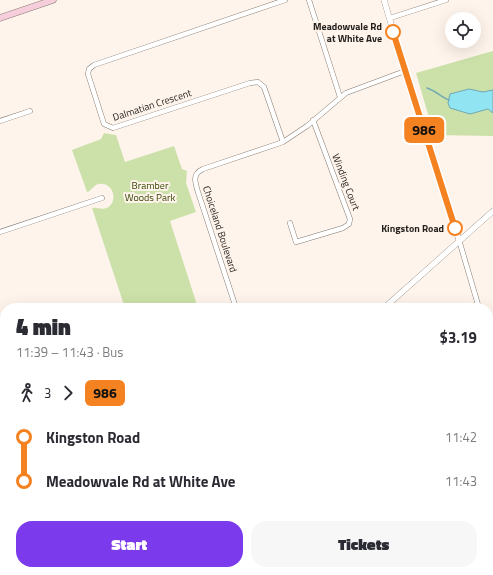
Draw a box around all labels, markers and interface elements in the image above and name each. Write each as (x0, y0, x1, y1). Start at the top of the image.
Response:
map controls (445, 12, 481, 48)
button: locate (445, 12, 481, 48)
place label: Meadowvale Rd at White Ave (313, 19, 382, 46)
marker: Meadowvale Rd at White Ave (385, 24, 401, 40)
street label: Dalmatian Crescent (111, 85, 194, 125)
line badge: 986 (401, 117, 447, 143)
text: 986 (412, 119, 436, 140)
street label: Winding Court (328, 152, 364, 213)
park label: Bramber Woods Park (125, 178, 175, 205)
street label: Choiceland Boulevard (199, 184, 241, 274)
marker: Kingston Road (447, 220, 463, 236)
place label: Kingston Road (381, 221, 444, 236)
text: 4 min (16, 310, 71, 344)
text: $3.19 (440, 326, 477, 349)
text: 11:39 – 11:43 · Bus (16, 342, 123, 362)
icon: walk (16, 382, 38, 404)
icon: forward (57, 382, 79, 404)
text: 986 (93, 382, 117, 403)
text: 3 (44, 383, 51, 403)
text: Kingston Road (46, 426, 140, 449)
text: 11:42 (445, 427, 477, 447)
text: Meadowvale Rd at White Ave (46, 470, 235, 493)
text: 11:43 (445, 471, 477, 491)
button: Start (16, 521, 243, 567)
button: Tickets (251, 521, 477, 567)

